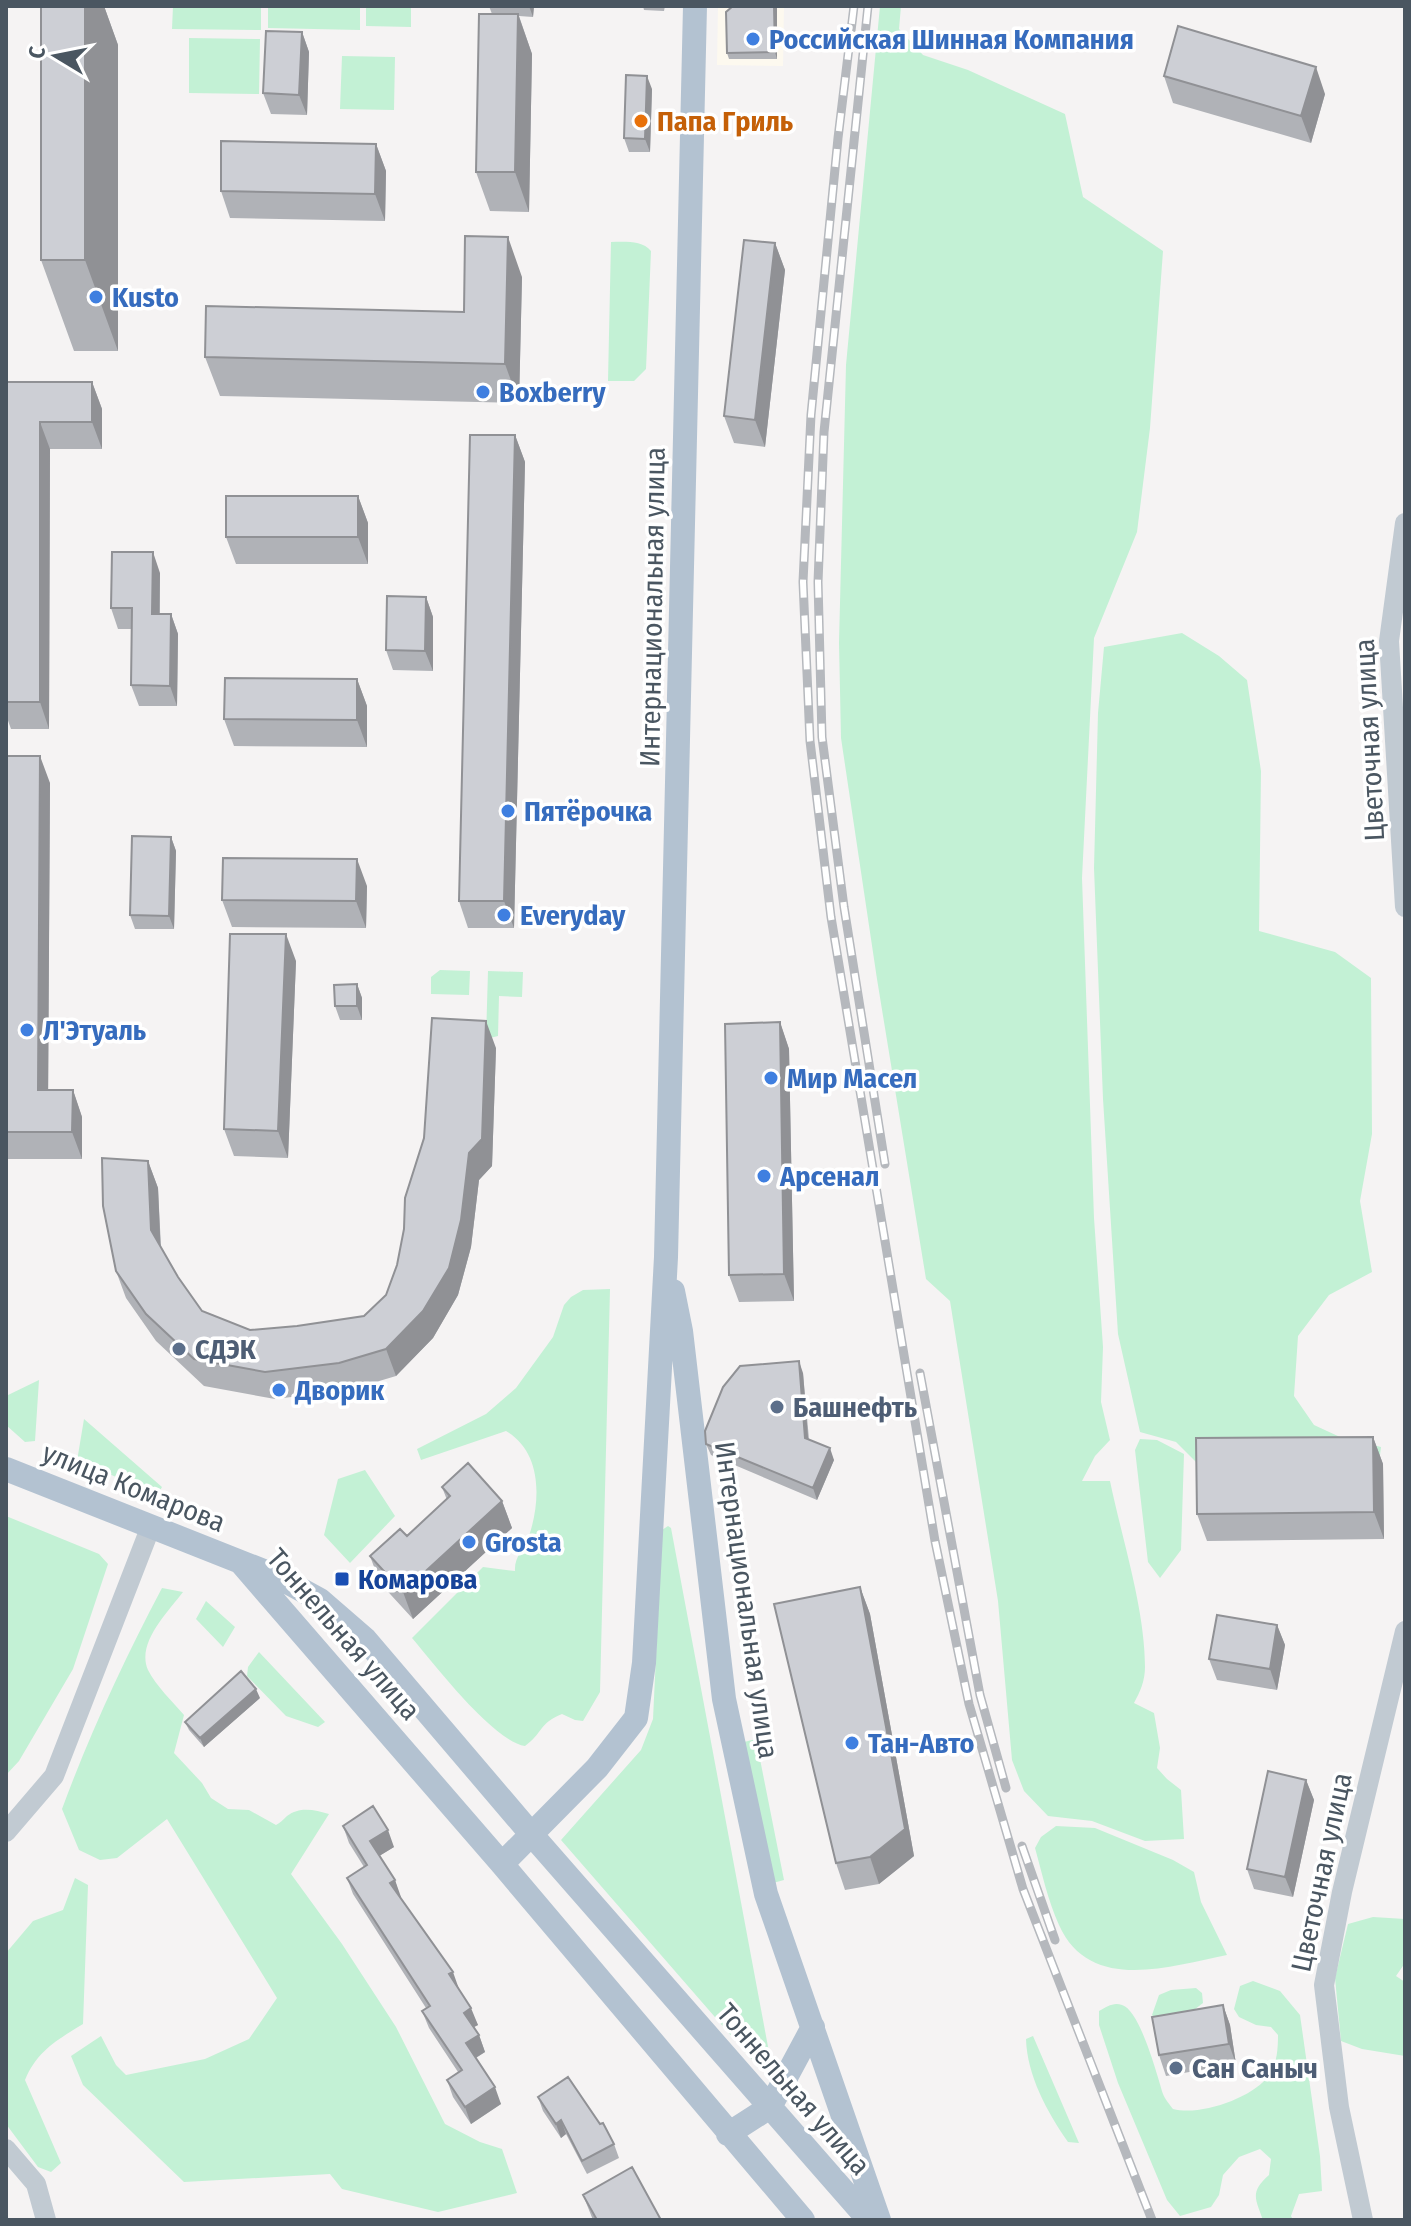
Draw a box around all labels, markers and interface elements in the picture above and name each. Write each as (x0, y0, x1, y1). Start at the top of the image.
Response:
north arrow (16, 16, 96, 96)
place label: Российская Шинная Компания (769, 23, 1134, 56)
marker: Российская Шинная Компания (744, 30, 762, 48)
text: С (23, 44, 51, 61)
place label: Папа Гриль (657, 105, 793, 138)
marker: Папа Гриль (632, 112, 650, 130)
place label: Kusto (112, 281, 179, 314)
marker: Kusto (87, 288, 105, 306)
place label: Boxberry (499, 376, 606, 409)
marker: Boxberry (474, 383, 492, 401)
street label: Интернациональная улица (633, 447, 672, 767)
street label: Цветочная улица (1348, 638, 1391, 842)
place label: Пятёрочка (524, 795, 652, 828)
marker: Пятёрочка (499, 802, 517, 820)
place label: Everyday (520, 899, 626, 932)
marker: Everyday (495, 906, 513, 924)
place label: Л'Этуаль (43, 1014, 146, 1047)
marker: Л'Этуаль (18, 1021, 36, 1039)
place label: Мир Масел (787, 1062, 917, 1095)
marker: Мир Масел (762, 1069, 780, 1087)
place label: Арсенал (779, 1160, 879, 1193)
marker: Арсенал (755, 1167, 773, 1185)
place label: СДЭК (195, 1333, 257, 1366)
marker: СДЭК (170, 1340, 188, 1358)
place label: Дворик (294, 1374, 385, 1407)
marker: Дворик (270, 1381, 288, 1399)
place label: Башнефть (793, 1391, 917, 1424)
marker: Башнефть (768, 1398, 786, 1416)
street label: улица Комарова (38, 1436, 230, 1539)
street label: Интернациональная улица (708, 1439, 785, 1761)
place label: Grosta (485, 1526, 562, 1559)
marker: Grosta (460, 1533, 478, 1551)
street label: Тоннельная улица (260, 1542, 427, 1727)
place label: Комарова (358, 1563, 478, 1596)
marker: Комарова (333, 1570, 351, 1588)
place label: Тан-Авто (868, 1727, 974, 1760)
marker: Тан-Авто (843, 1734, 861, 1752)
street label: Цветочная улица (1284, 1770, 1359, 1975)
street label: Тоннельная улица (710, 1997, 877, 2182)
place label: Сан Саныч (1192, 2052, 1318, 2085)
marker: Сан Саныч (1167, 2059, 1185, 2077)

